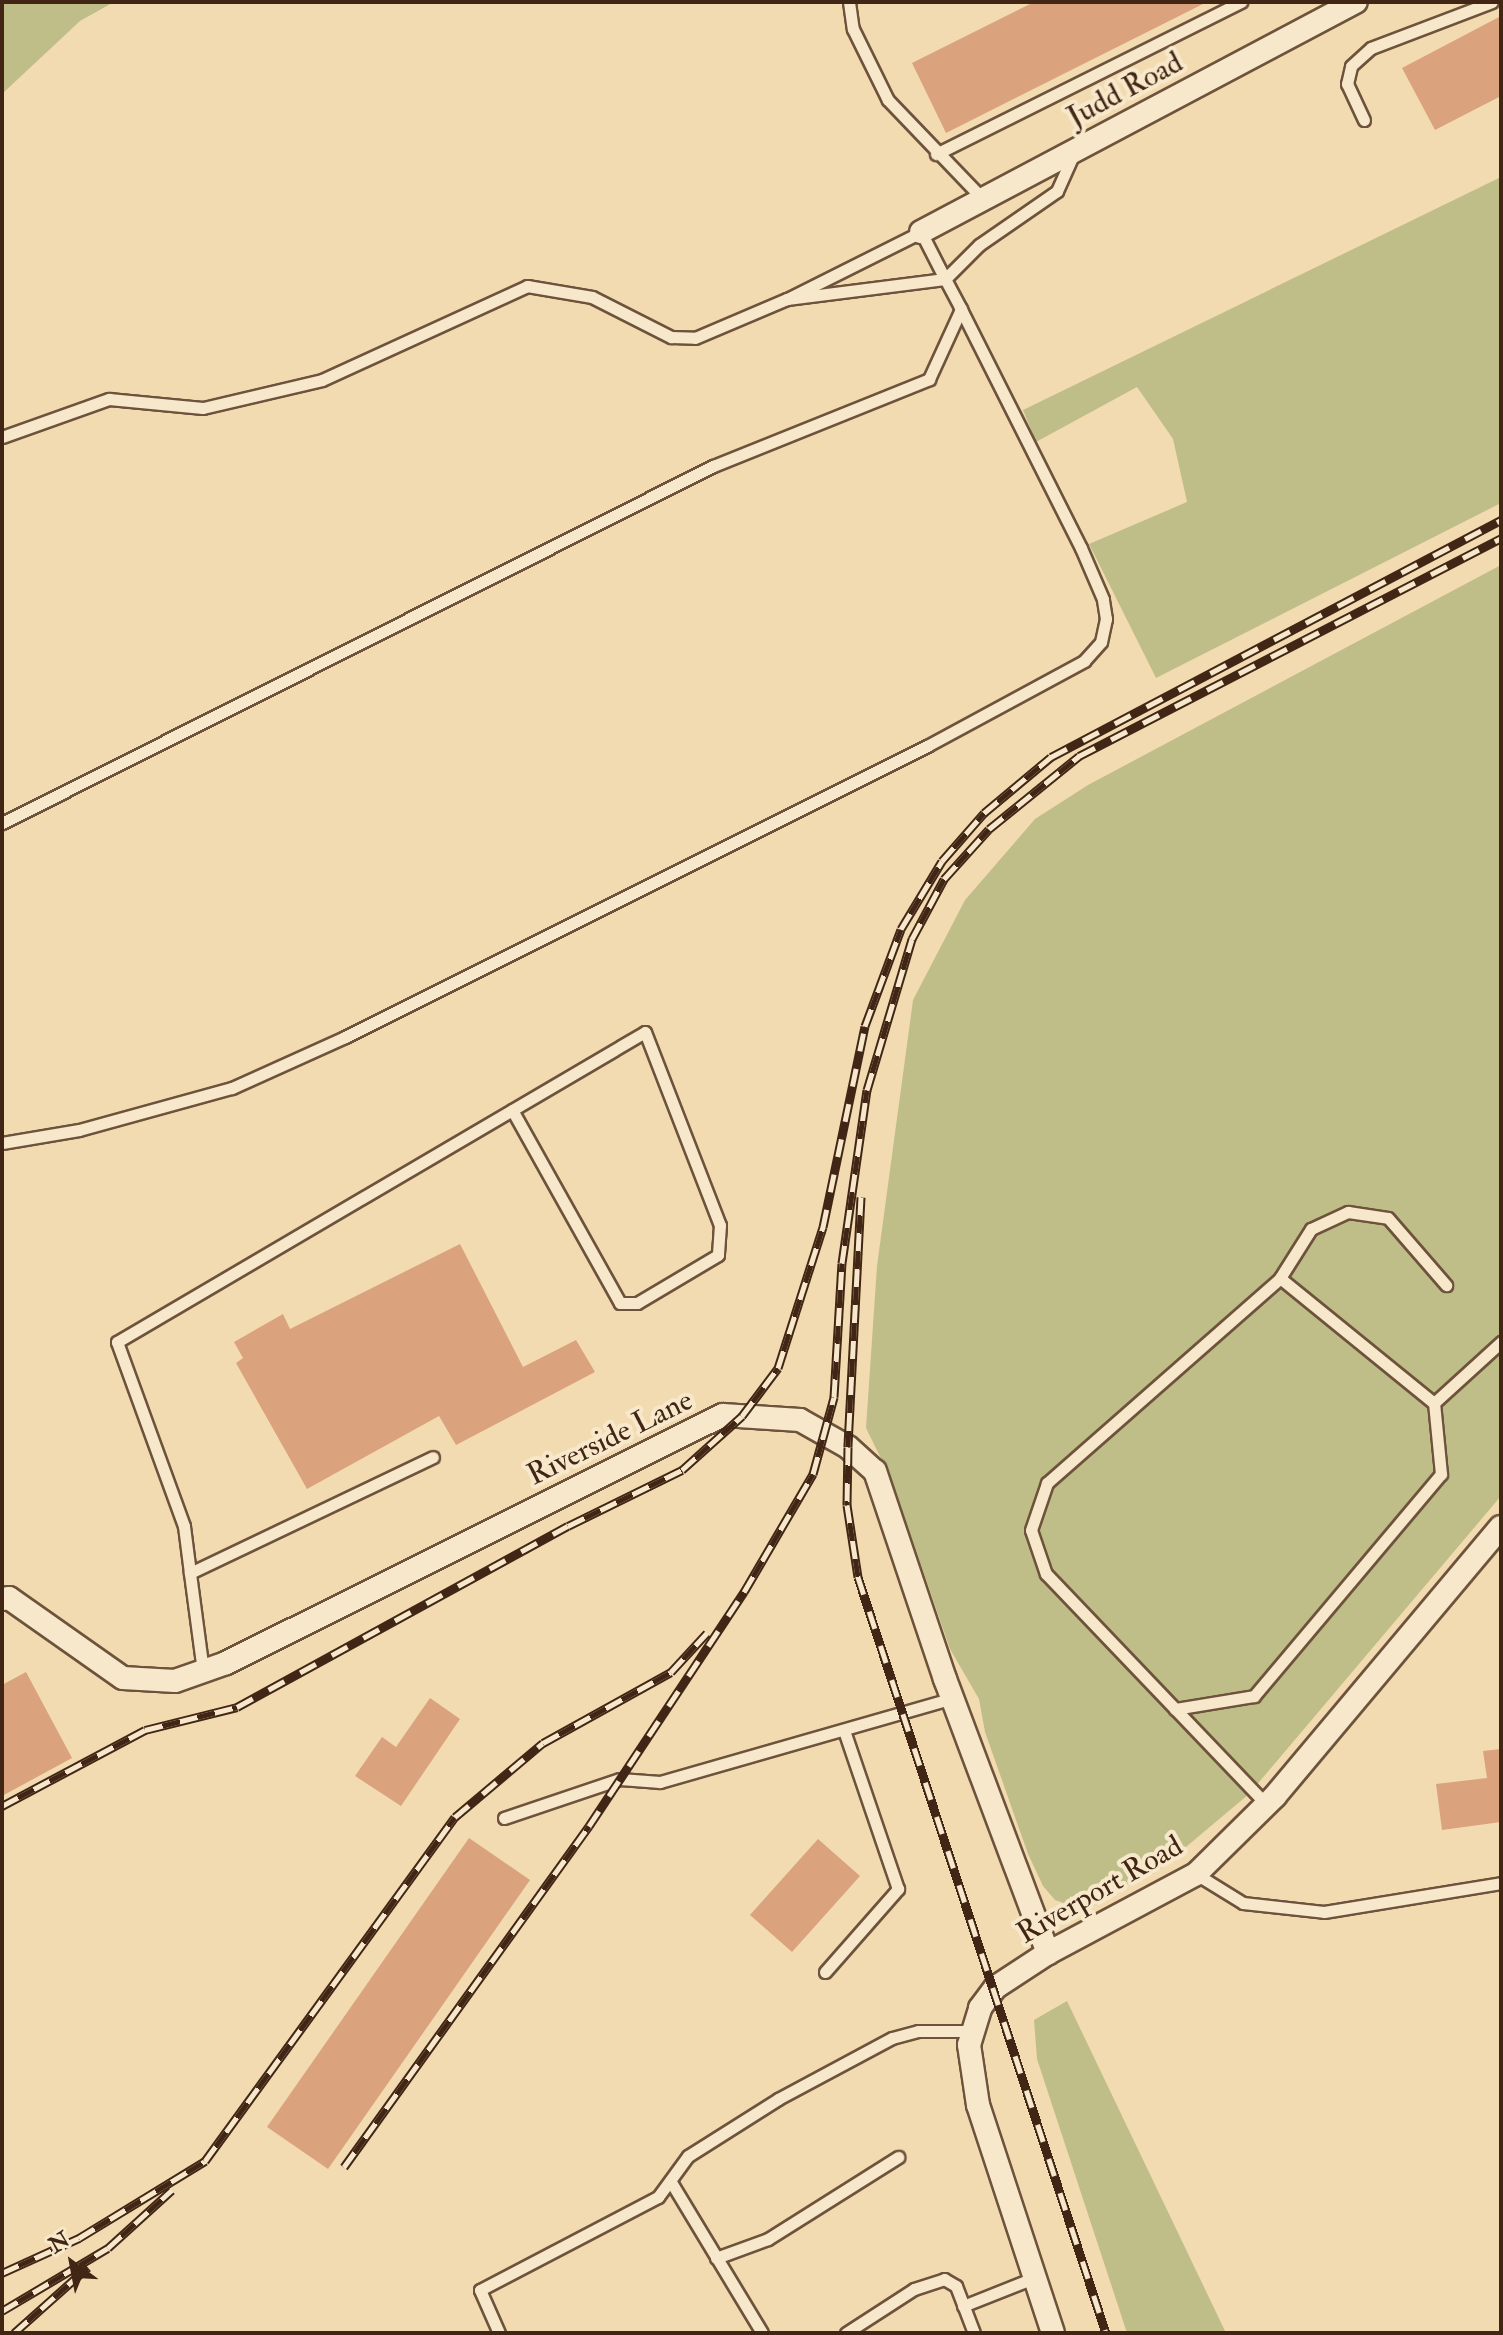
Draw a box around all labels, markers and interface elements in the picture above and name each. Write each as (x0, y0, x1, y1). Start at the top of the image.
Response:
street label: Judd Road (1061, 45, 1189, 135)
street label: Riverside Lane (521, 1382, 699, 1494)
street label: Riverport Road (1011, 1828, 1189, 1952)
north arrow (32, 2223, 112, 2303)
text: N (44, 2226, 75, 2260)

